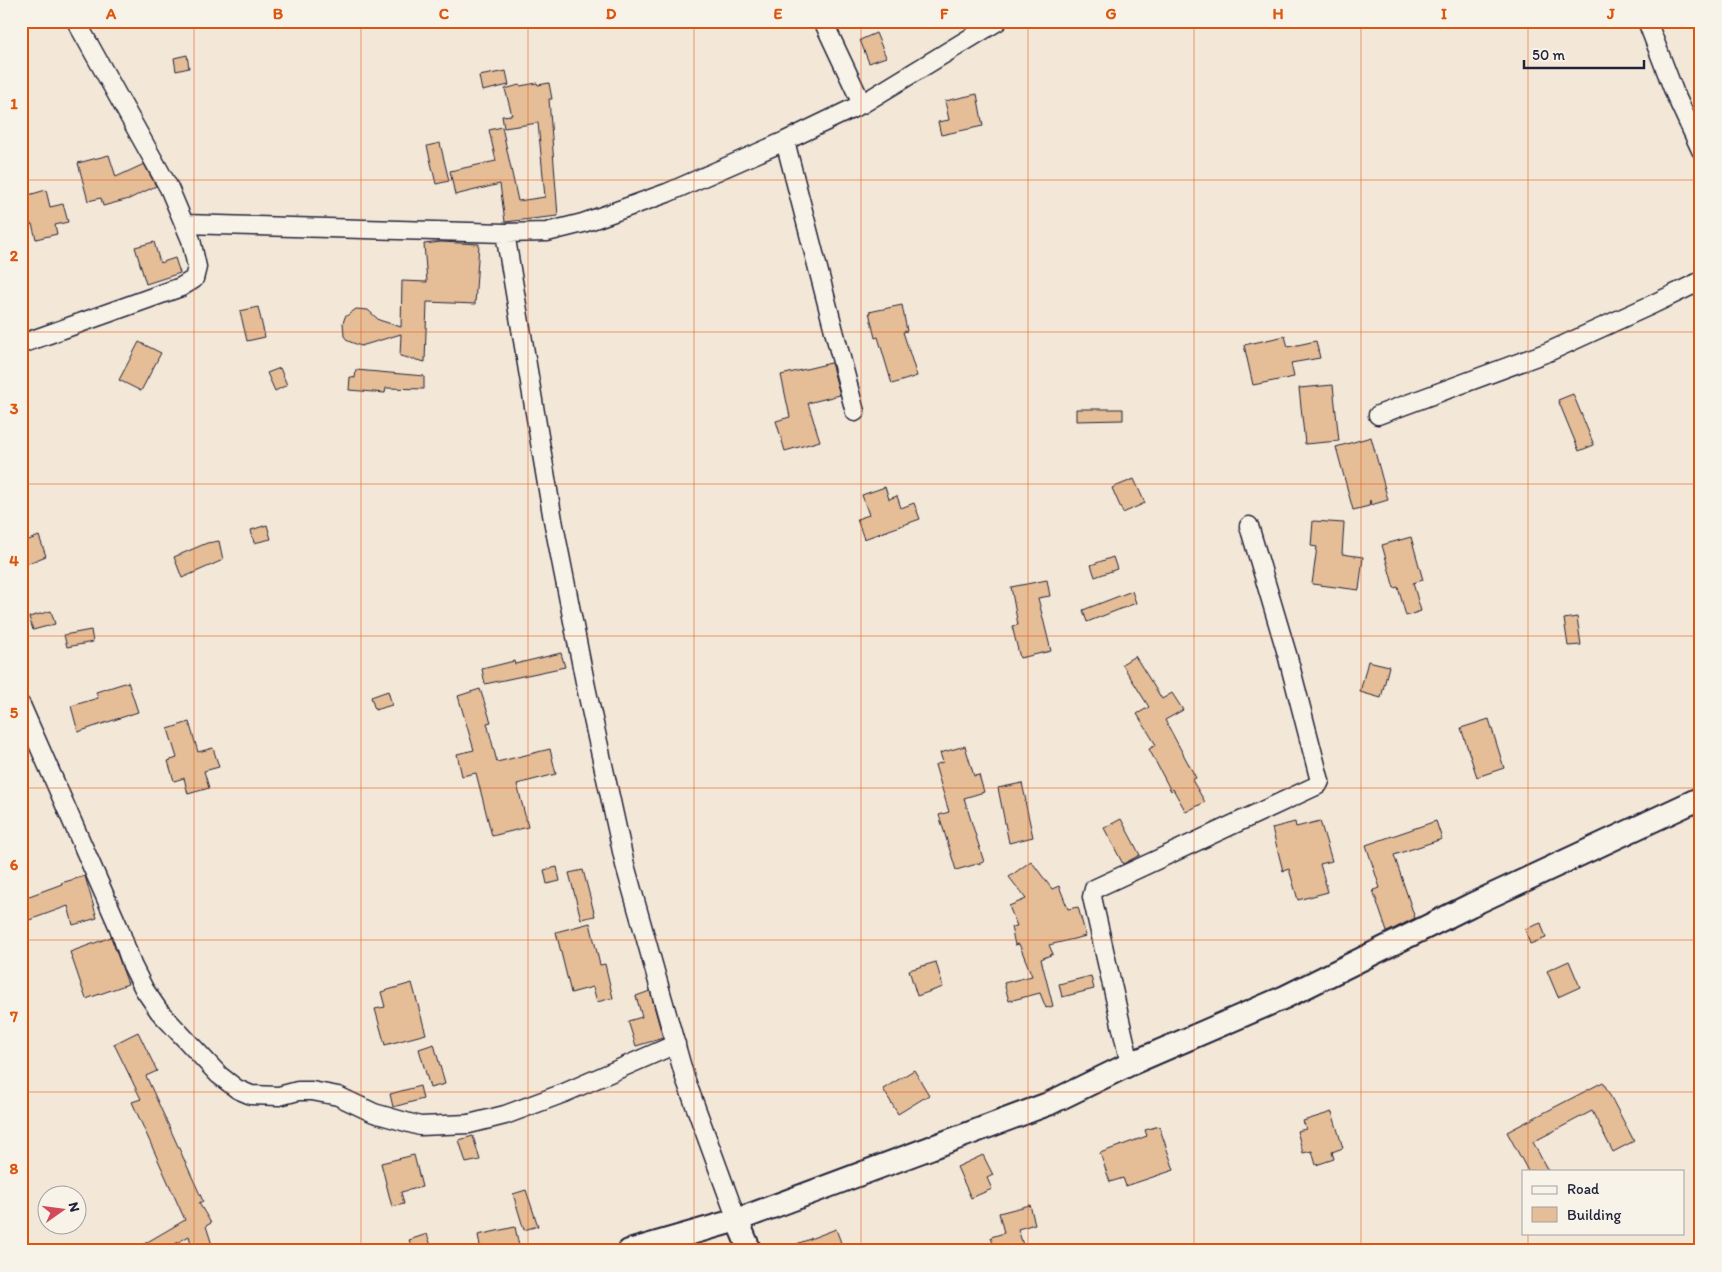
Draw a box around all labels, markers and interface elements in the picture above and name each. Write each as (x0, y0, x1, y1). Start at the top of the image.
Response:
text: A (105, 4, 117, 23)
text: B (273, 4, 284, 23)
text: C (439, 4, 450, 23)
text: D (606, 4, 617, 23)
text: E (774, 4, 783, 23)
text: F (940, 4, 949, 23)
text: G (1105, 4, 1117, 23)
text: H (1272, 4, 1284, 23)
text: I (1441, 4, 1447, 23)
text: J (1606, 4, 1615, 23)
scale bar (1524, 38, 1644, 70)
text: 50 m (1532, 46, 1565, 64)
text: 1 (10, 94, 18, 113)
text: 2 (10, 246, 19, 265)
text: 3 (10, 399, 19, 418)
text: 4 (9, 551, 19, 570)
text: 5 (10, 703, 19, 722)
text: 6 (10, 855, 19, 874)
text: 7 (9, 1007, 18, 1026)
text: 8 (10, 1159, 19, 1178)
legend (1522, 1170, 1684, 1234)
text: Road (1567, 1180, 1600, 1198)
north arrow (38, 1184, 88, 1234)
text: N (65, 1200, 84, 1214)
text: Building (1567, 1206, 1621, 1224)

